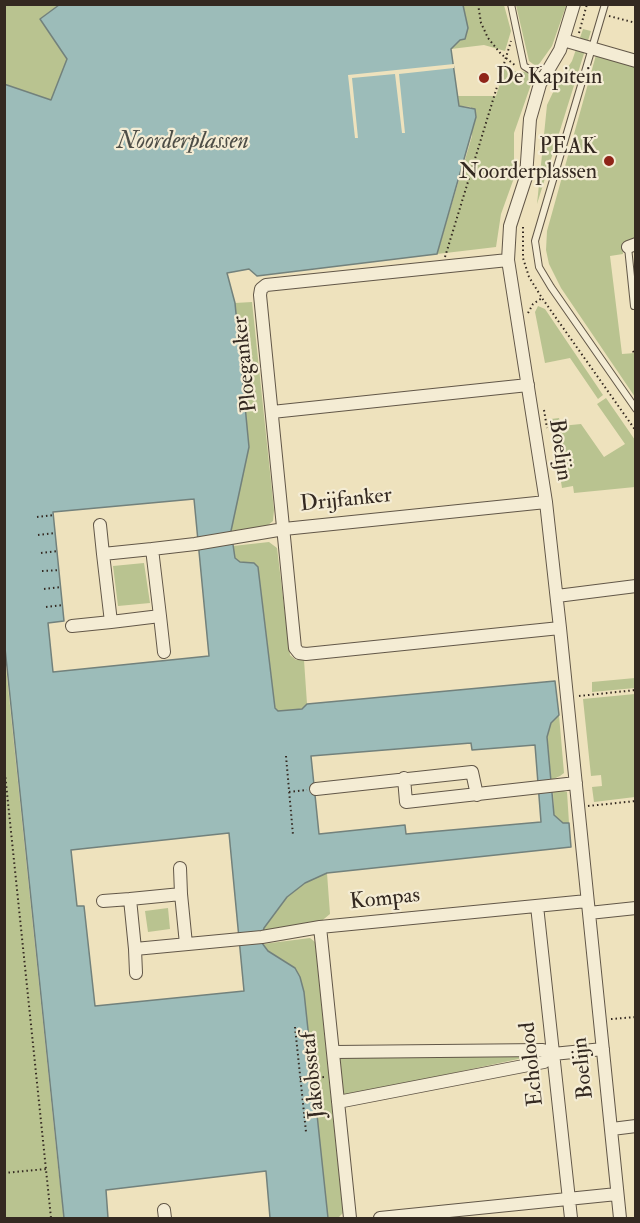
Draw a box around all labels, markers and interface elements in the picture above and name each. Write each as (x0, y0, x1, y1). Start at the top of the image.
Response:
place label: De Kapitein (496, 65, 602, 91)
marker: De Kapitein (477, 71, 491, 85)
water label: Noorderplassen (117, 129, 249, 157)
place label: PEAK Noorderplassen (459, 135, 597, 186)
marker: PEAK Noorderplassen (602, 154, 616, 168)
street label: Ploeganker (228, 314, 264, 414)
street label: Boelijn (542, 417, 576, 483)
street label: Drijfanker (299, 483, 393, 519)
street label: Kompas (349, 883, 421, 917)
street label: Echolood (515, 1021, 551, 1107)
street label: Jakobsstaf (296, 1030, 332, 1120)
street label: Boelijn (568, 1036, 600, 1100)

